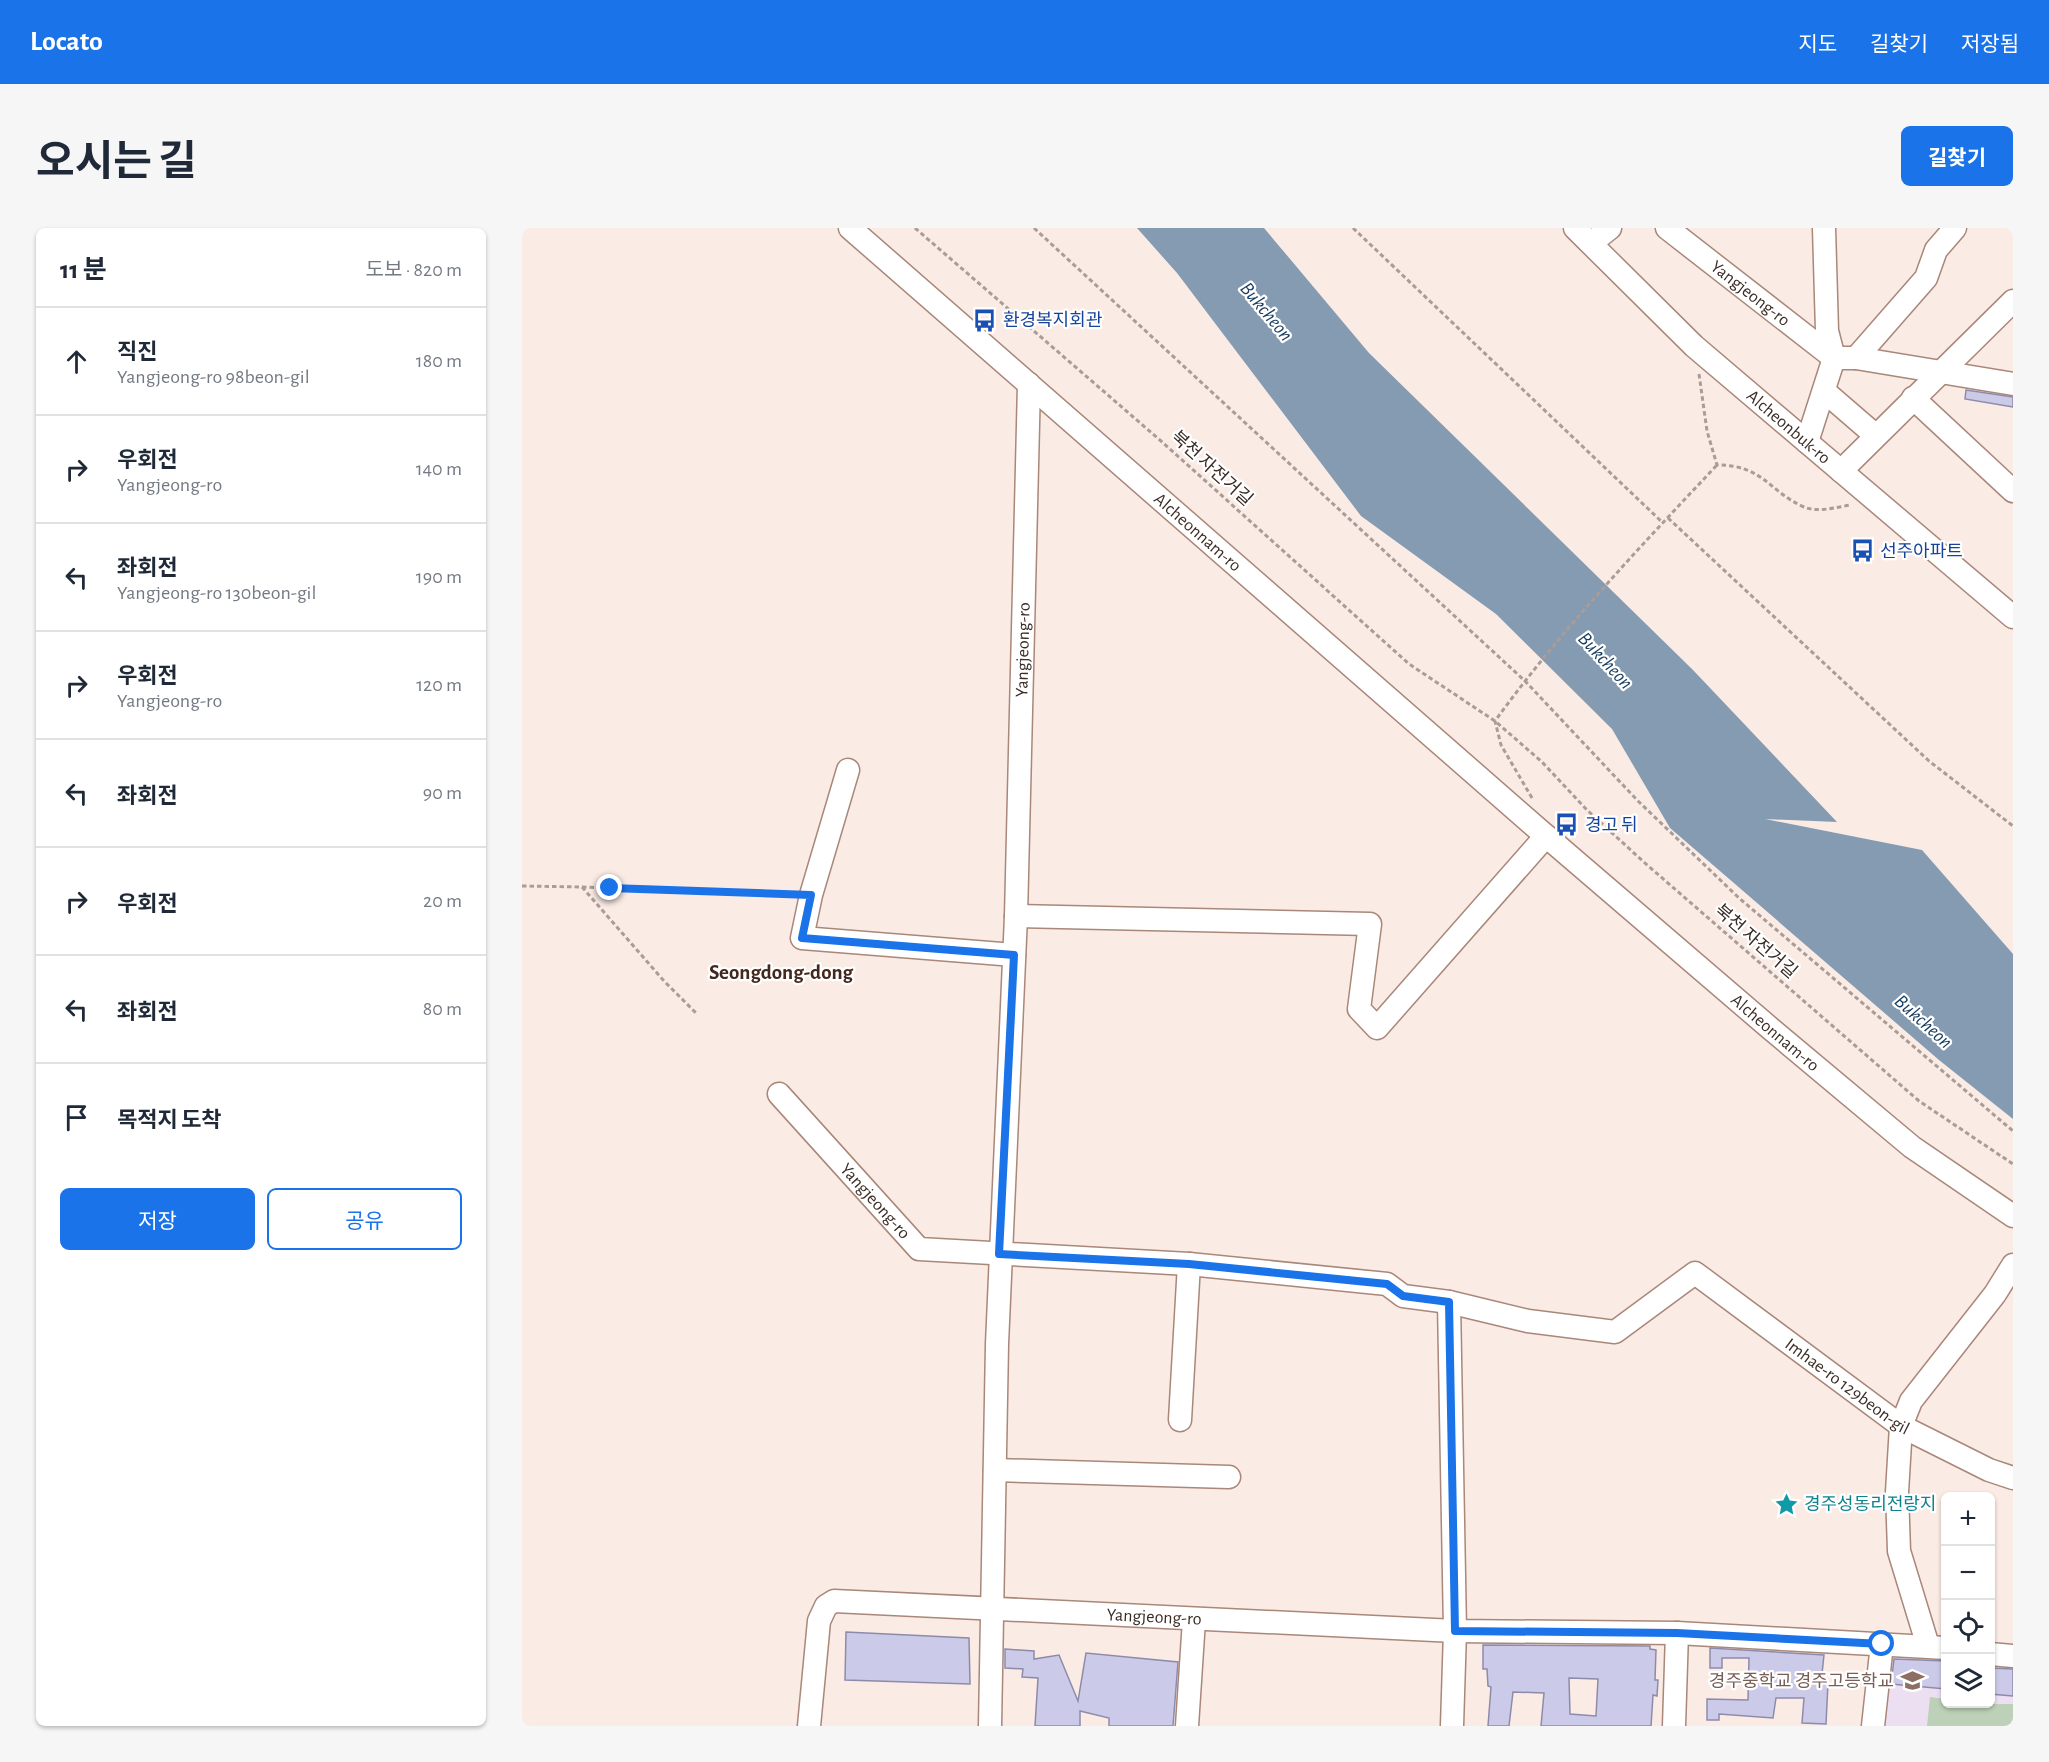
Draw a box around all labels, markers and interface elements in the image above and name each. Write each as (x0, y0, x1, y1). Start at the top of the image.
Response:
text: Locato (30, 28, 103, 56)
text: 지도 (1798, 34, 1837, 55)
text: 길찾기 (1870, 34, 1928, 55)
text: 저장됨 (1961, 34, 2019, 55)
button: 길찾기 (1901, 126, 2013, 186)
text: 오시는 길 (36, 141, 197, 183)
text: 11 분 (60, 257, 107, 283)
street label: Yangjeong-ro (1707, 258, 1793, 330)
text: 도보 · 820 m (366, 260, 462, 280)
water label: Bukcheon (1236, 278, 1296, 345)
bus stop icon: 환경복지회관 (972, 307, 998, 333)
place label: 환경복지회관 (1003, 310, 1103, 330)
text: 직진 (117, 341, 157, 363)
icon: ahead (60, 345, 93, 378)
text: 180 m (416, 351, 462, 371)
text: Yangjeong-ro 98beon-gil (117, 367, 310, 387)
street label: Alcheonbuk-ro (1743, 387, 1834, 468)
street label: 북천 자전거길 (1167, 427, 1256, 510)
text: 우회전 (117, 449, 178, 471)
icon: right (60, 453, 93, 486)
text: 140 m (416, 459, 462, 479)
text: Yangjeong-ro (117, 475, 222, 495)
street label: Alcheonnam-ro (1150, 490, 1244, 576)
bus stop icon: 선주아파트 (1849, 538, 1875, 564)
place label: 선주아파트 (1880, 542, 1963, 561)
text: 좌회전 (117, 557, 178, 579)
icon: left (60, 561, 93, 594)
text: 190 m (416, 567, 462, 587)
text: Yangjeong-ro 130beon-gil (117, 583, 316, 603)
street label: Yangjeong-ro (1013, 602, 1034, 697)
water label: Bukcheon (1574, 628, 1636, 693)
text: 우회전 (117, 665, 178, 687)
icon: right (60, 669, 93, 702)
text: 120 m (416, 675, 462, 695)
text: Yangjeong-ro (117, 691, 222, 711)
icon: left (60, 777, 93, 810)
text: 90 m (423, 783, 462, 803)
text: 좌회전 (117, 785, 178, 807)
bus stop icon: 경고 뒤 (1554, 812, 1580, 838)
place label: 경고 뒤 (1585, 815, 1638, 835)
route end (596, 874, 622, 900)
icon: right (60, 885, 93, 918)
text: 20 m (423, 891, 462, 911)
text: 우회전 (117, 893, 178, 915)
street label: 북천 자전거길 (1711, 901, 1801, 982)
district label: Seongdong-dong (709, 962, 853, 983)
street label: Alcheonnam-ro (1727, 991, 1822, 1075)
water label: Bukcheon (1891, 991, 1956, 1053)
icon: left (60, 993, 93, 1026)
text: 80 m (423, 999, 462, 1019)
text: 좌회전 (117, 1001, 178, 1023)
icon: arrive (60, 1101, 93, 1134)
text: 목적지 도착 (117, 1109, 222, 1131)
street label: Yangjeong-ro (836, 1160, 913, 1243)
button: 저장 (60, 1188, 255, 1250)
button: 공유 (267, 1188, 462, 1250)
street label: Imhae-ro 129beon-gil (1781, 1335, 1912, 1439)
place icon: 경주성동리전랑지 (1773, 1491, 1799, 1517)
map controls (1941, 1492, 1995, 1708)
button: + (1941, 1492, 1995, 1546)
place label: 경주성동리전랑지 (1804, 1494, 1936, 1514)
button: − (1941, 1546, 1995, 1600)
button: locate (1941, 1600, 1995, 1654)
street label: Yangjeong-ro (1106, 1606, 1202, 1629)
route start (1868, 1630, 1894, 1656)
button: layers (1941, 1654, 1995, 1708)
school or university icon: 경주중학교 경주고등학교 (1899, 1668, 1925, 1694)
place label: 경주중학교 경주고등학교 (1709, 1672, 1894, 1691)

